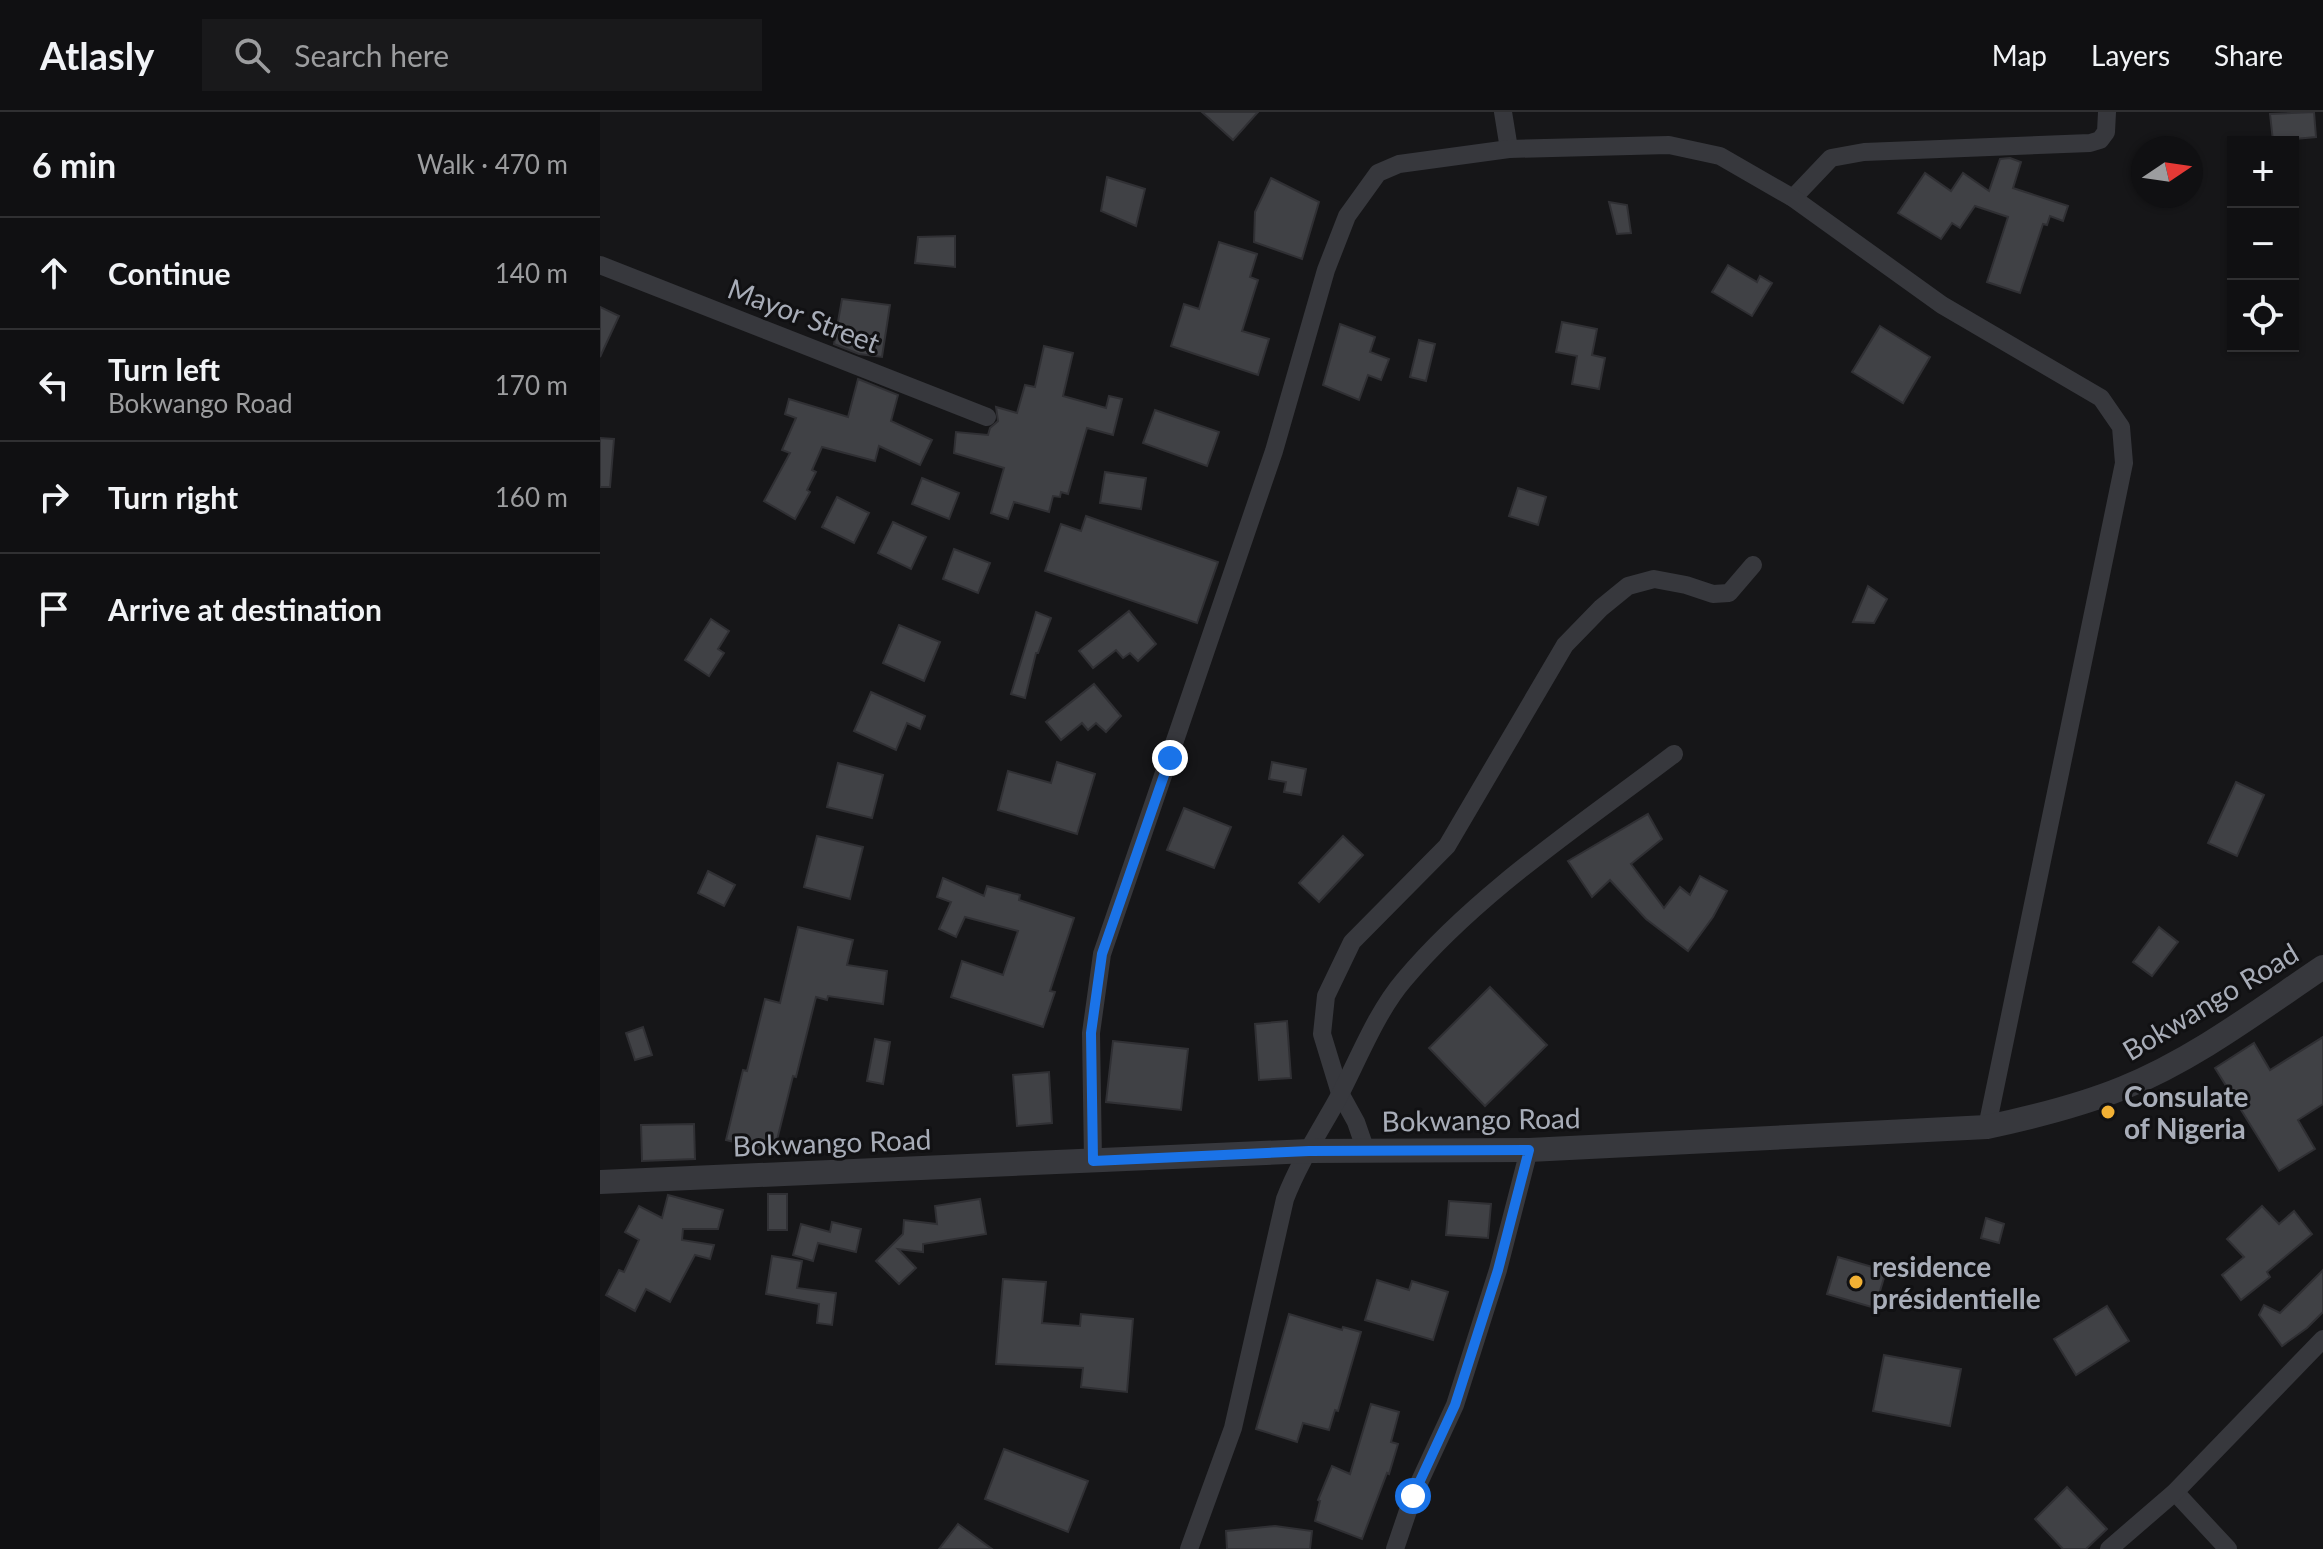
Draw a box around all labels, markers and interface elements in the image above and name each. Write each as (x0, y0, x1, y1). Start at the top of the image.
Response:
search box (202, 19, 762, 91)
text: Atlasly (40, 32, 154, 78)
icon: search (230, 33, 274, 77)
text: Search here (294, 37, 449, 73)
text: Map (1992, 38, 2047, 72)
text: Layers (2091, 38, 2170, 72)
text: Share (2214, 38, 2283, 72)
north arrow (2131, 136, 2203, 208)
map controls (2227, 136, 2299, 352)
button: + (2227, 136, 2299, 208)
text: 6 min (32, 144, 116, 185)
text: Walk · 470 m (417, 148, 568, 180)
button: − (2227, 208, 2299, 280)
icon: ahead (32, 251, 76, 295)
text: Continue (108, 255, 231, 291)
text: 140 m (495, 257, 568, 289)
street label: Mayor Street (723, 271, 885, 359)
button: locate (2227, 280, 2299, 352)
text: Turn left (108, 351, 220, 387)
icon: left (32, 363, 76, 407)
text: 170 m (495, 369, 568, 401)
text: Bokwango Road (108, 387, 293, 419)
icon: right (32, 475, 76, 519)
text: Turn right (108, 479, 238, 515)
text: 160 m (495, 481, 568, 513)
icon: arrive (32, 587, 76, 631)
text: Arrive at destination (108, 591, 382, 627)
route end (1152, 740, 1188, 776)
street label: Bokwango Road (2116, 935, 2304, 1067)
place label: Consulate of Nigeria (2124, 1079, 2248, 1145)
street label: Bokwango Road (1381, 1100, 1581, 1138)
marker: Consulate of Nigeria (2099, 1103, 2117, 1121)
street label: Bokwango Road (732, 1122, 932, 1162)
place label: residence présidentielle (1872, 1249, 2041, 1315)
marker: residence présidentielle (1847, 1273, 1865, 1291)
route start (1395, 1478, 1431, 1514)

